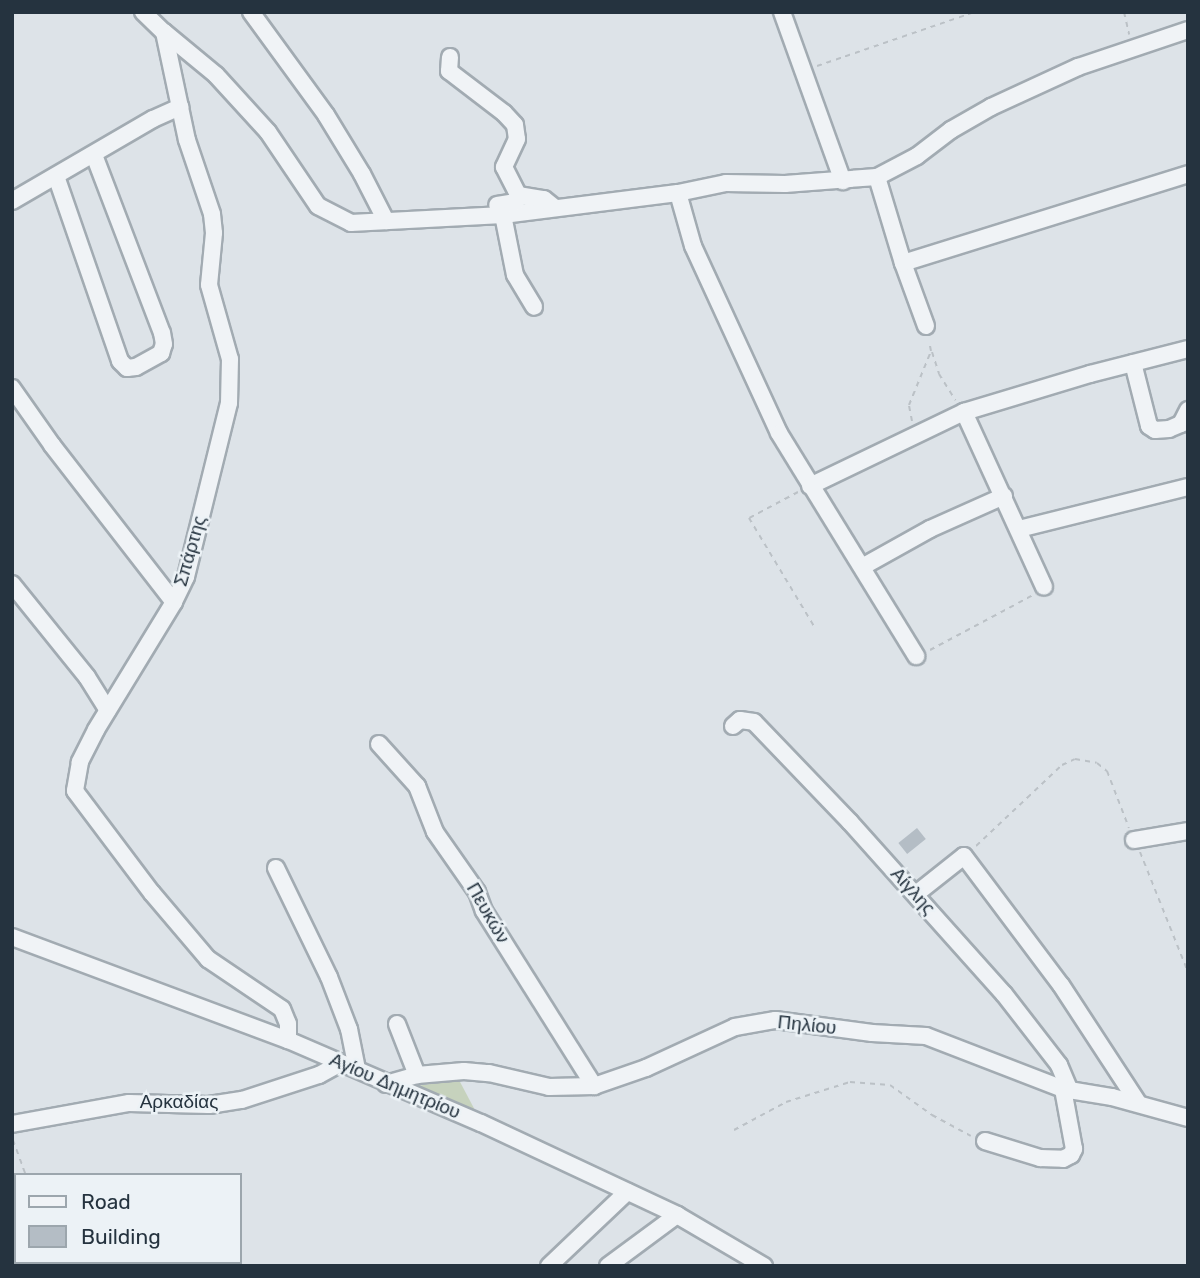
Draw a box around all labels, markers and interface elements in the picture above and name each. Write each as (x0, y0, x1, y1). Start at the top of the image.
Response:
street label: Σπάρτης (169, 513, 211, 589)
street label: Αίγλης (886, 863, 940, 919)
street label: Πευκών (462, 879, 514, 947)
street label: Πηλίου (776, 1011, 838, 1039)
street label: Αγίου Δημητρίου (326, 1048, 464, 1124)
street label: Αρκαδίας (140, 1091, 218, 1113)
legend (14, 1173, 242, 1264)
text: Road (81, 1189, 131, 1214)
text: Building (81, 1224, 161, 1249)

